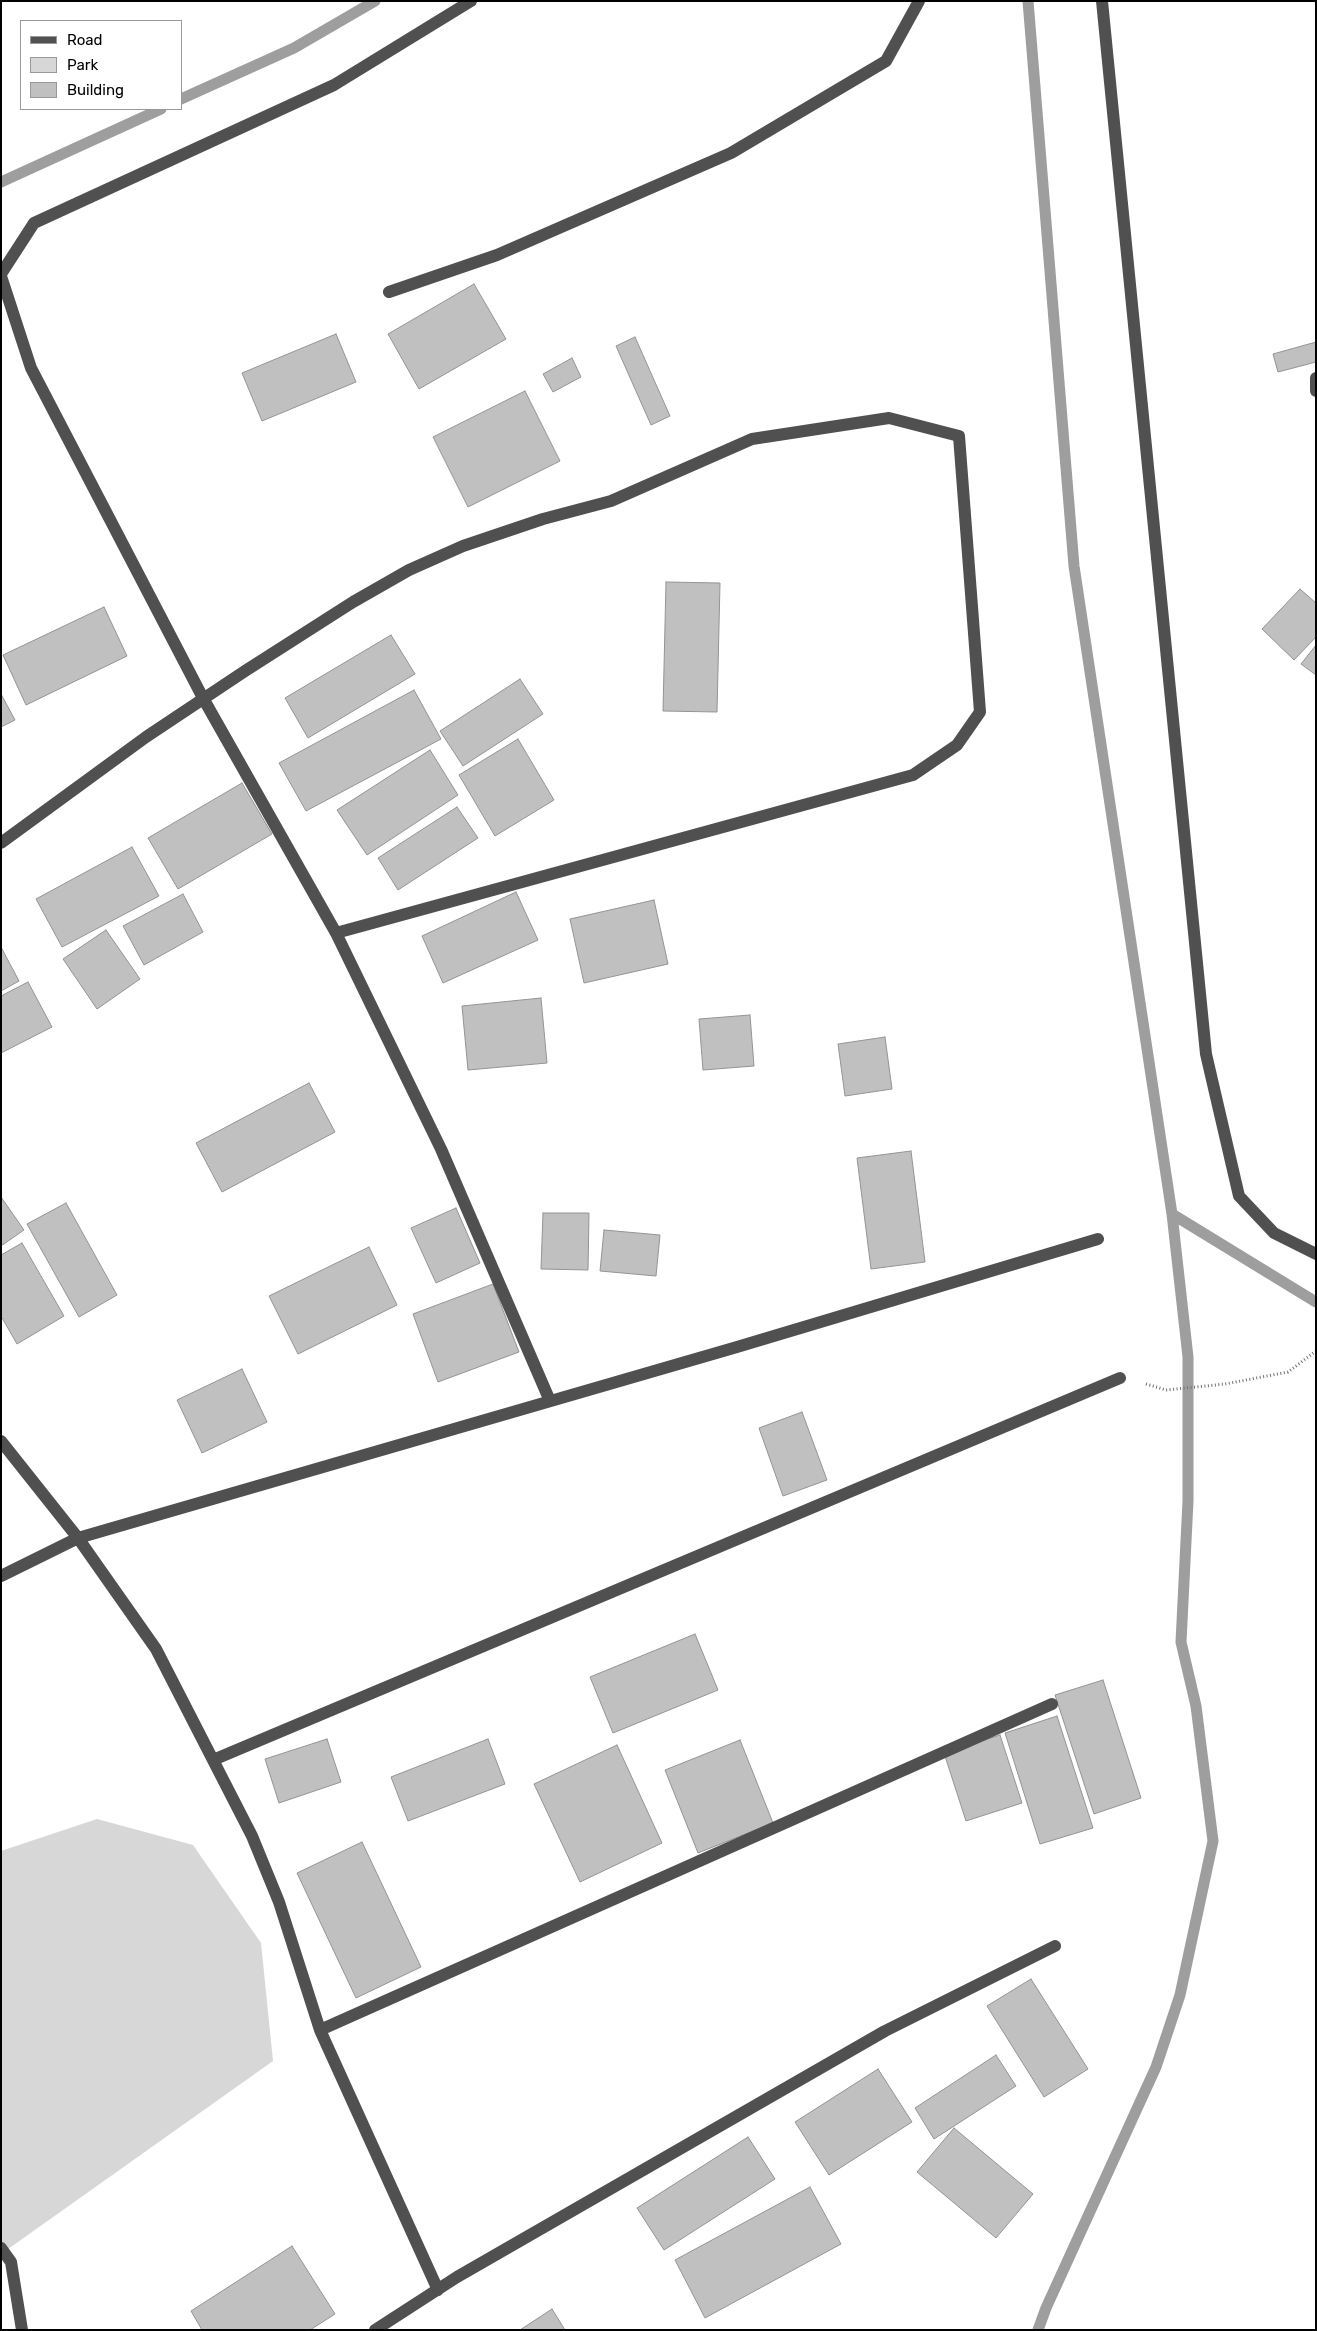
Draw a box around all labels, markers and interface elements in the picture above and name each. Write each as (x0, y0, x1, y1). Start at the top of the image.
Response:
legend (20, 20, 182, 110)
text: Road (67, 31, 103, 49)
text: Park (67, 56, 98, 74)
text: Building (67, 81, 124, 99)

